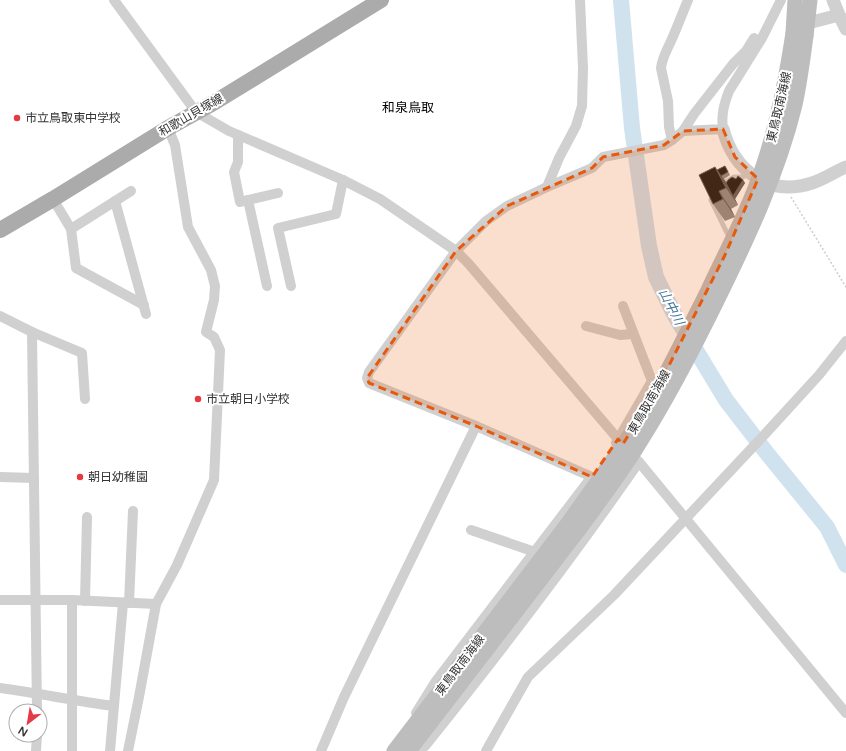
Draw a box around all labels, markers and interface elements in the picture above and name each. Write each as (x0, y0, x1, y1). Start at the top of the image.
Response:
street label: 東鳥取南海線 (764, 70, 794, 144)
street label: 和歌山貝塚線 (156, 91, 226, 139)
district label: 和泉鳥取 (382, 100, 434, 116)
place label: 市立鳥取東中学校 (25, 111, 121, 125)
marker: 市立鳥取東中学校 (12, 113, 22, 123)
water label: 山中川 (655, 286, 688, 330)
street label: 東鳥取南海線 (625, 367, 673, 437)
place label: 市立朝日小学校 (206, 392, 290, 406)
marker: 市立朝日小学校 (193, 394, 203, 404)
place label: 朝日幼稚園 (88, 470, 148, 484)
marker: 朝日幼稚園 (75, 472, 85, 482)
street label: 東鳥取南海線 (433, 632, 487, 698)
north arrow (8, 703, 48, 743)
text: N (16, 723, 30, 739)

